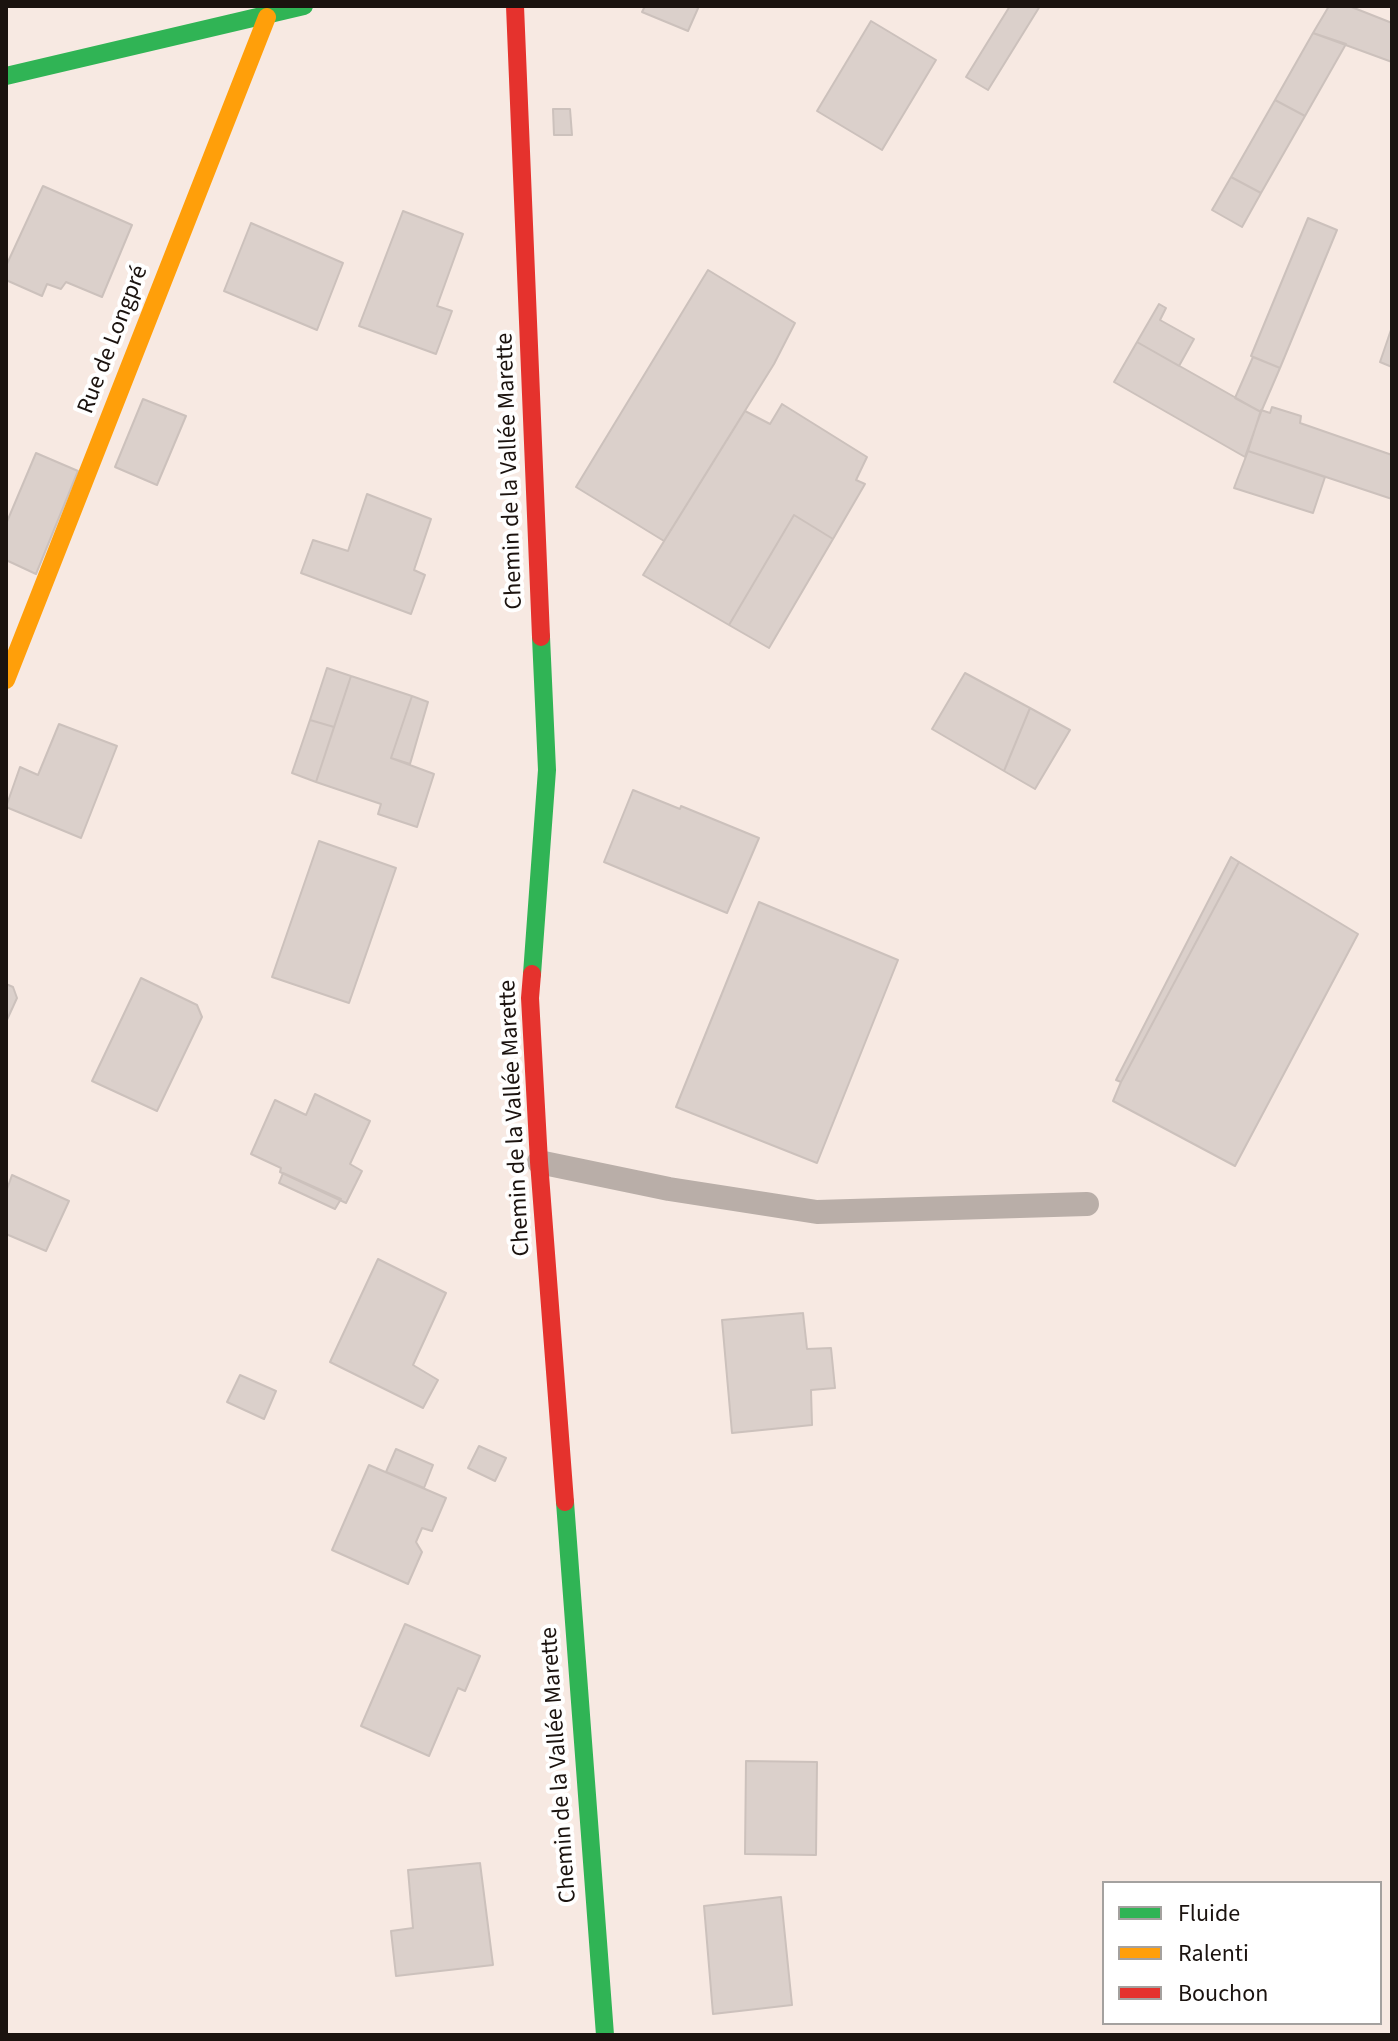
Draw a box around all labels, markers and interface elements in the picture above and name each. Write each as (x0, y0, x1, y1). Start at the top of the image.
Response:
street label: Rue de Longpré (73, 262, 155, 418)
street label: Chemin de la Vallée Marette (492, 332, 530, 610)
street label: Chemin de la Vallée Marette (494, 979, 538, 1257)
street label: Chemin de la Vallée Marette (536, 1626, 584, 1904)
legend (1102, 1881, 1382, 2025)
text: Fluide (1178, 1896, 1240, 1931)
text: Ralenti (1178, 1936, 1249, 1971)
text: Bouchon (1178, 1976, 1268, 2011)

